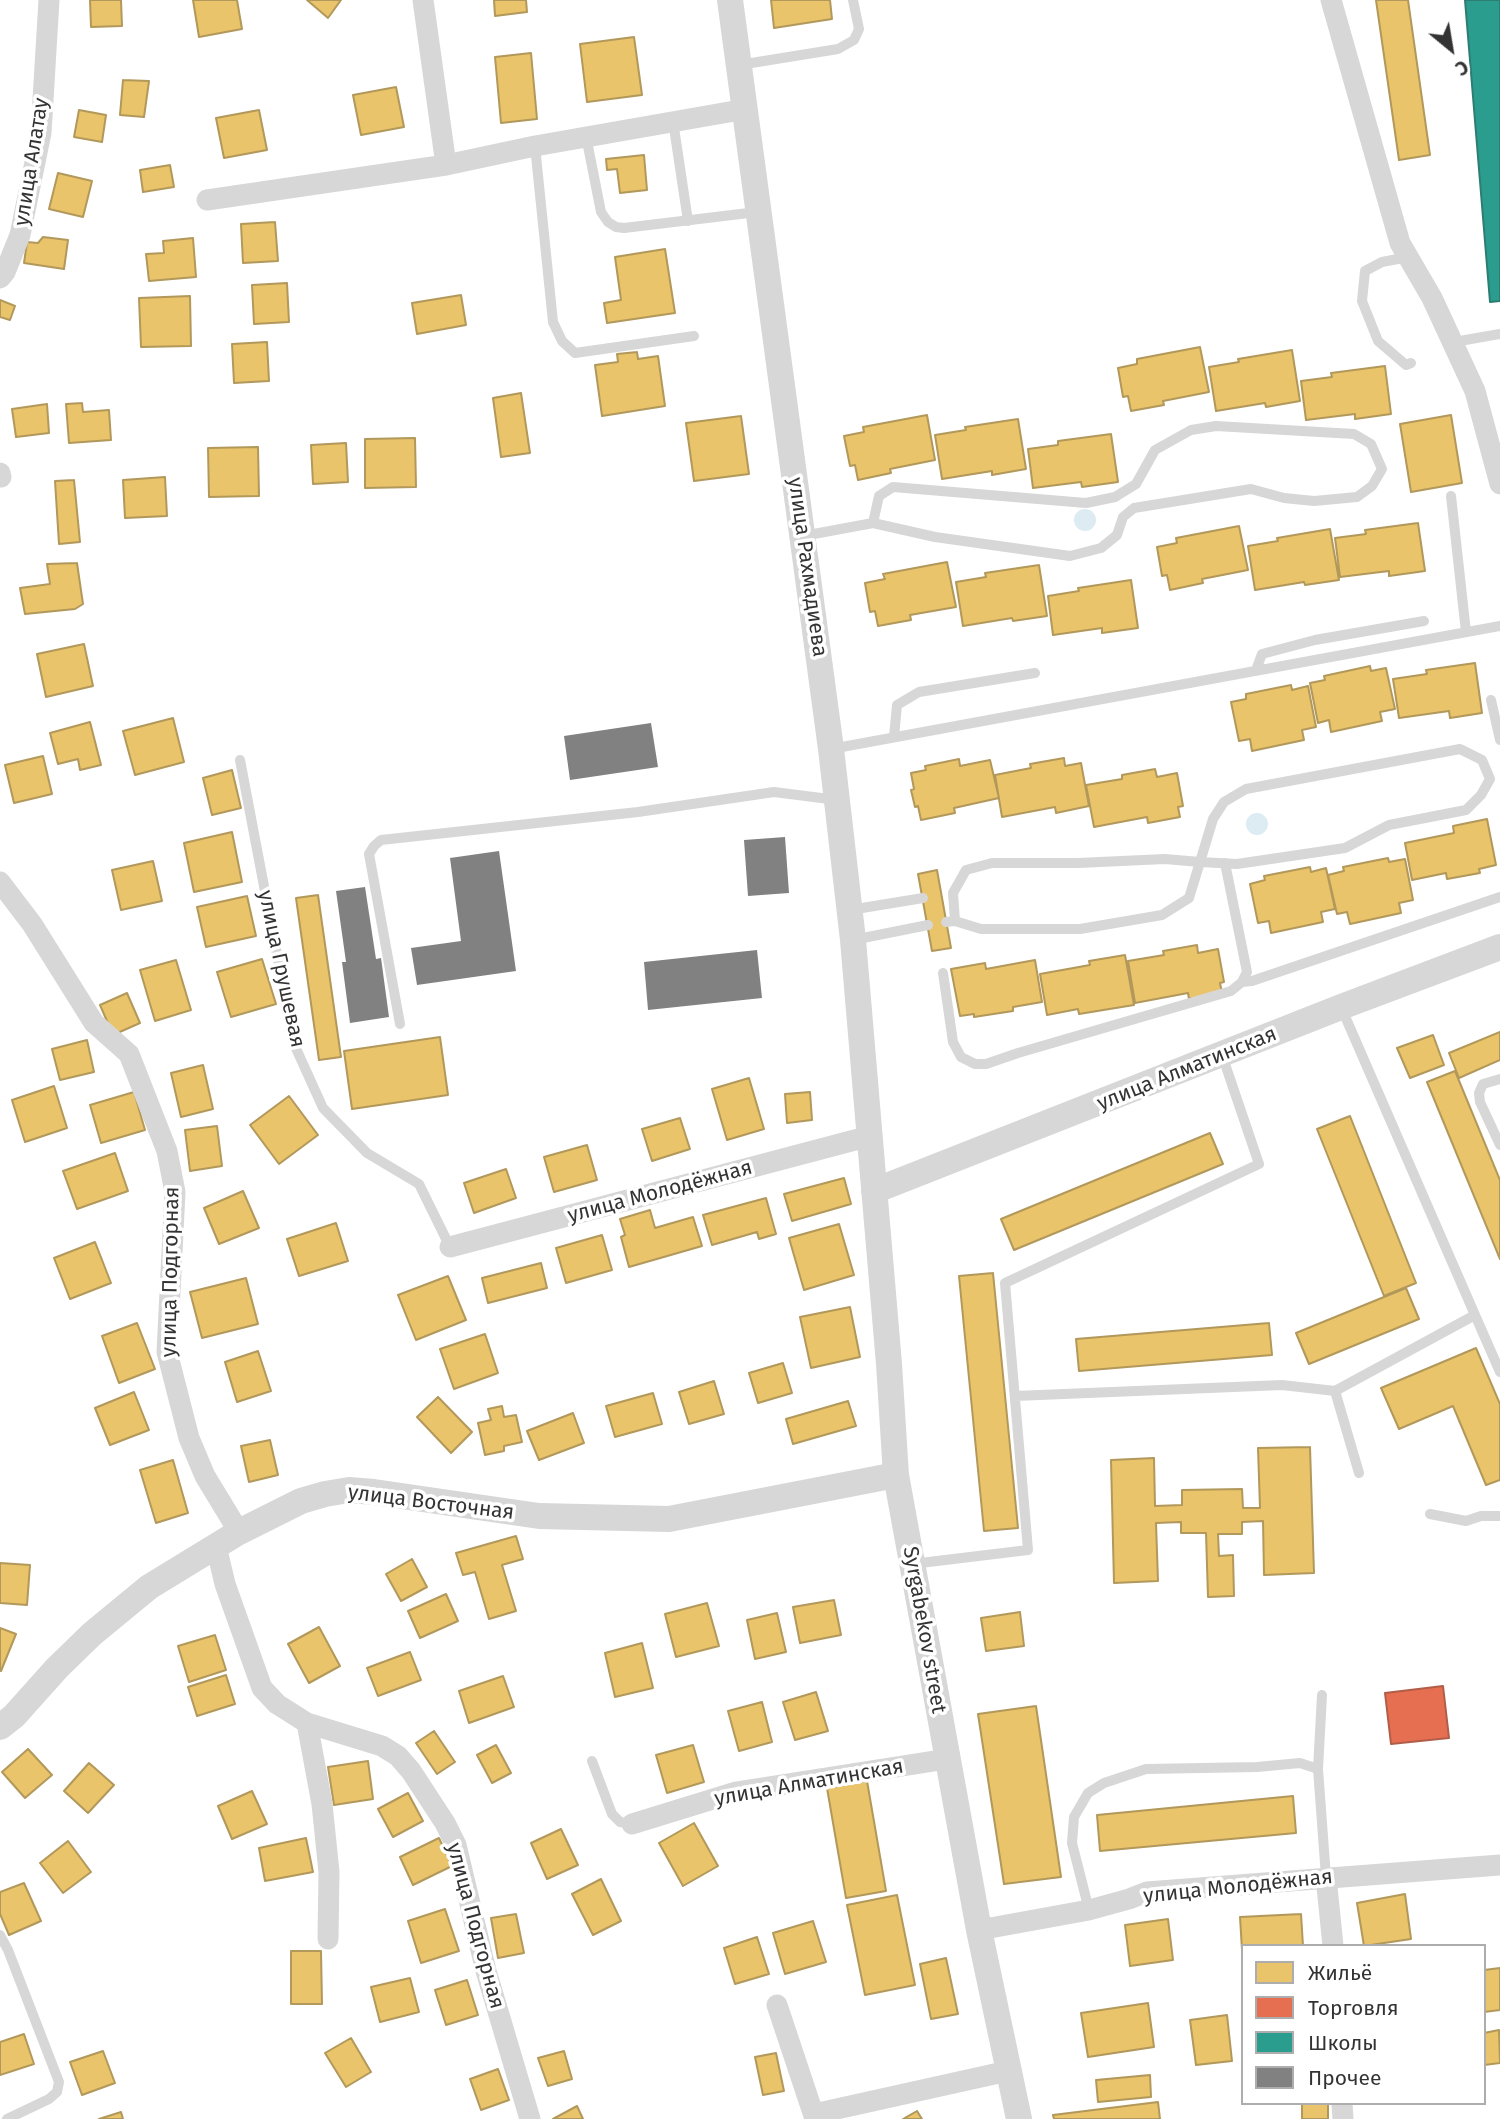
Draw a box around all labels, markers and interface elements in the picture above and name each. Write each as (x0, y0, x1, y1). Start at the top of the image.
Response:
north arrow (1416, 14, 1486, 84)
text: С (1451, 55, 1472, 80)
street label: улица Алатау (9, 96, 55, 228)
street label: улица Рахмадиева (782, 476, 832, 658)
street label: улица Грушевая (252, 888, 310, 1050)
street label: улица Алматинская (1094, 1021, 1280, 1117)
street label: улица Молодёжная (565, 1155, 755, 1229)
street label: улица Подгорная (157, 1186, 185, 1358)
street label: улица Восточная (346, 1480, 516, 1526)
street label: Syrgabekov street (897, 1544, 951, 1716)
street label: улица Алматинская (713, 1754, 905, 1812)
street label: улица Подгорная (441, 1840, 509, 2012)
street label: улица Молодёжная (1142, 1865, 1334, 1909)
legend (1241, 1944, 1486, 2105)
text: Жильё (1308, 1960, 1372, 1986)
text: Торговля (1308, 1995, 1399, 2021)
text: Школы (1308, 2030, 1378, 2056)
text: Прочее (1308, 2065, 1381, 2091)

